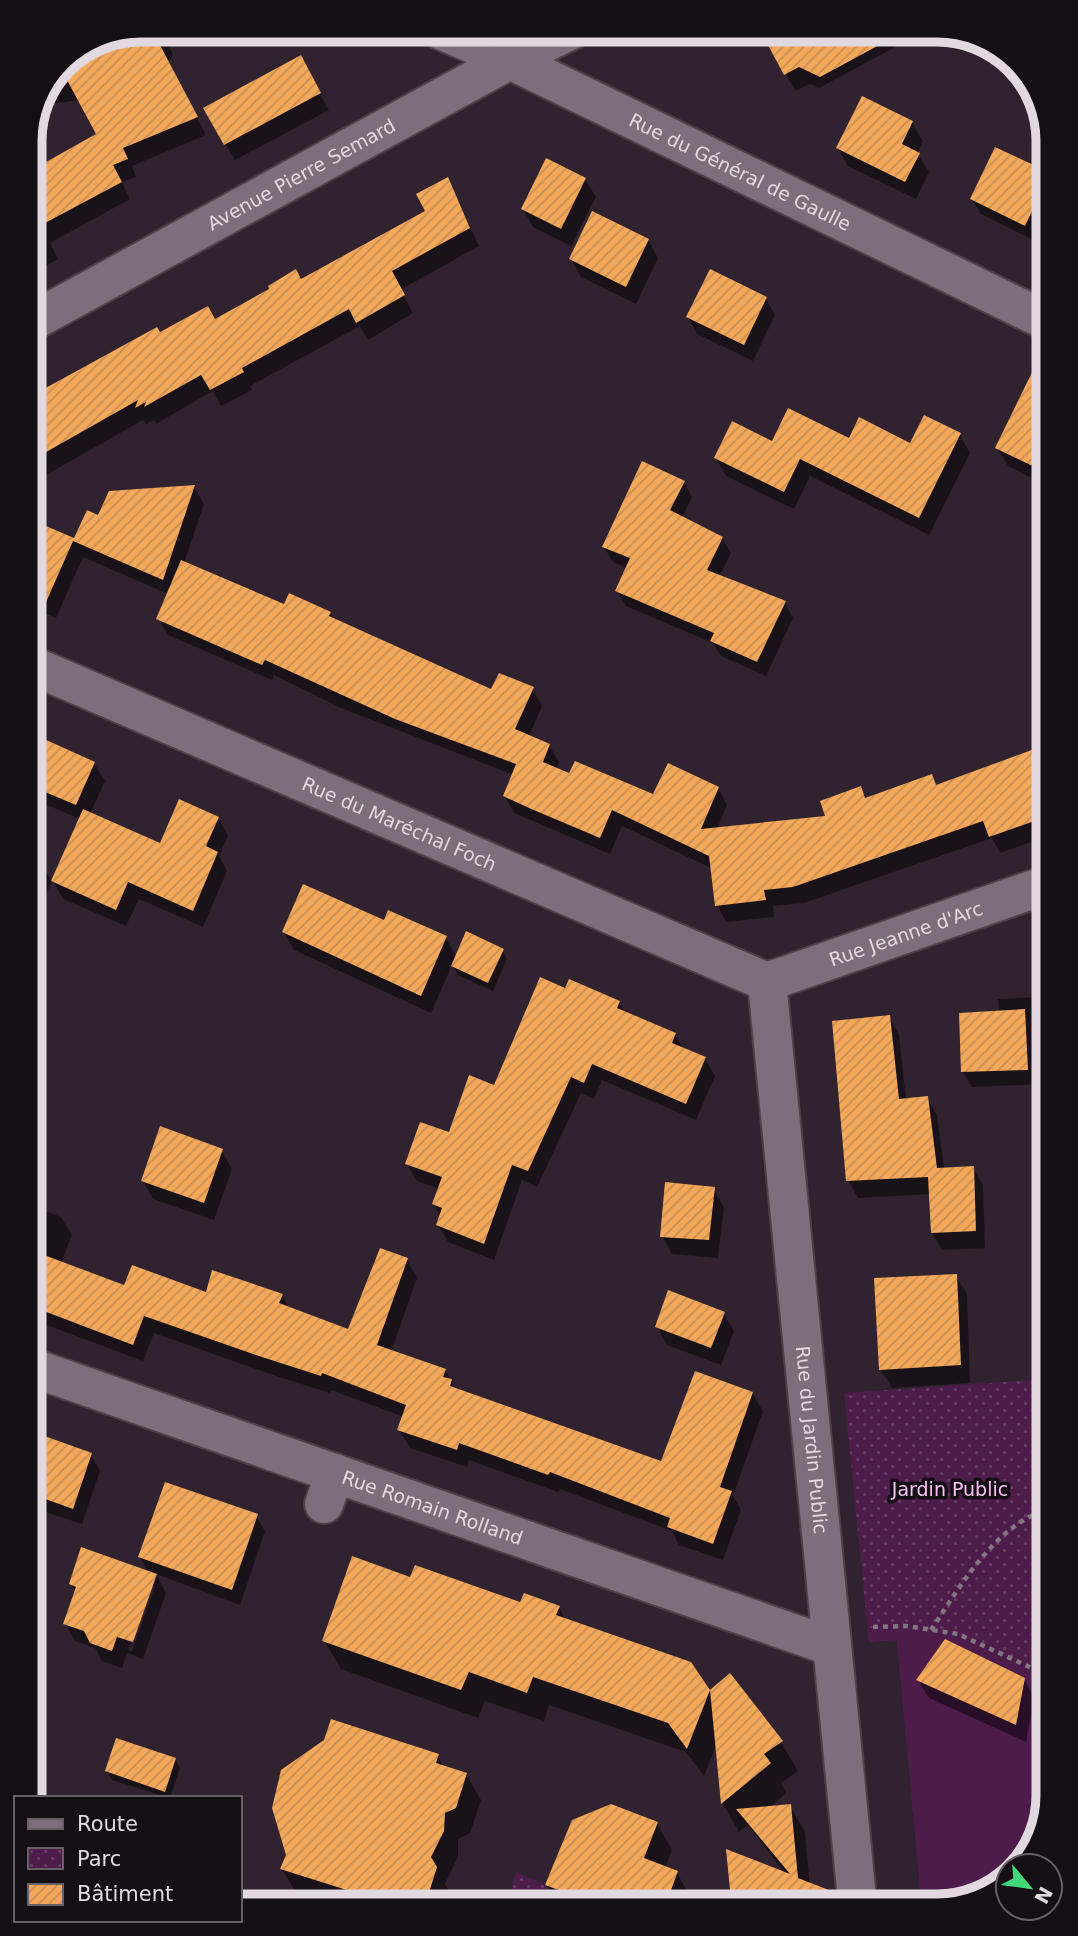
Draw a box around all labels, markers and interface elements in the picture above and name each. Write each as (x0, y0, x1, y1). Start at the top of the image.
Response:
street label: Rue du Général de Gaulle (626, 109, 855, 235)
street label: Avenue Pierre Semard (203, 114, 399, 234)
street label: Rue du Maréchal Foch (299, 772, 500, 875)
street label: Rue Jeanne d'Arc (826, 897, 986, 971)
street label: Rue du Jardin Public (792, 1345, 832, 1535)
street label: Rue Romain Rolland (339, 1466, 526, 1549)
park label: Jardin Public (891, 1478, 1008, 1500)
legend (14, 1796, 242, 1922)
text: Route (77, 1812, 138, 1836)
text: Parc (77, 1847, 121, 1871)
north arrow (994, 1852, 1064, 1922)
text: Bâtiment (77, 1882, 173, 1906)
text: N (1030, 1883, 1057, 1908)

